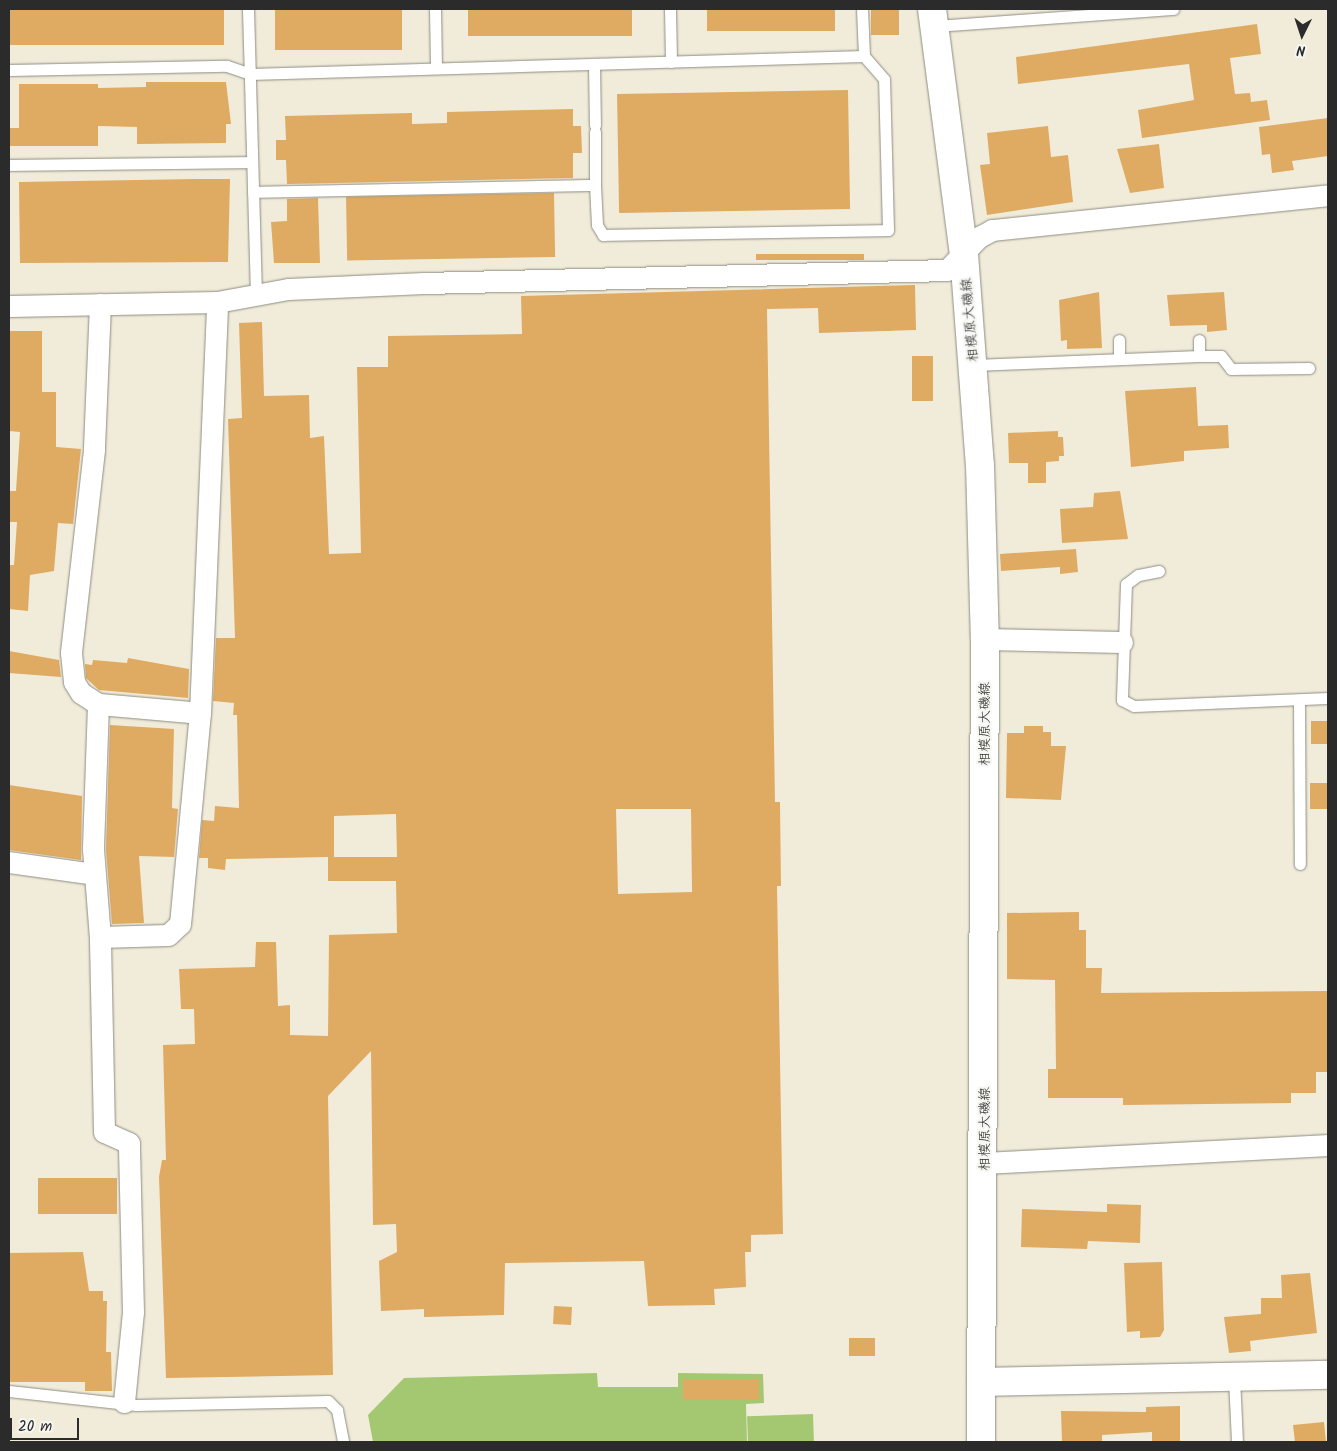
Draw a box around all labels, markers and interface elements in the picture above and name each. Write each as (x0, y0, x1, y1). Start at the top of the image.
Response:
north arrow (1277, 10, 1327, 60)
text: N (1296, 39, 1306, 61)
street label: 相模原大磯線 (958, 277, 982, 363)
street label: 相模原大磯線 (977, 682, 993, 766)
street label: 相模原大磯線 (977, 1087, 993, 1171)
scale bar (12, 1408, 81, 1440)
text: 20 m (18, 1415, 52, 1439)

